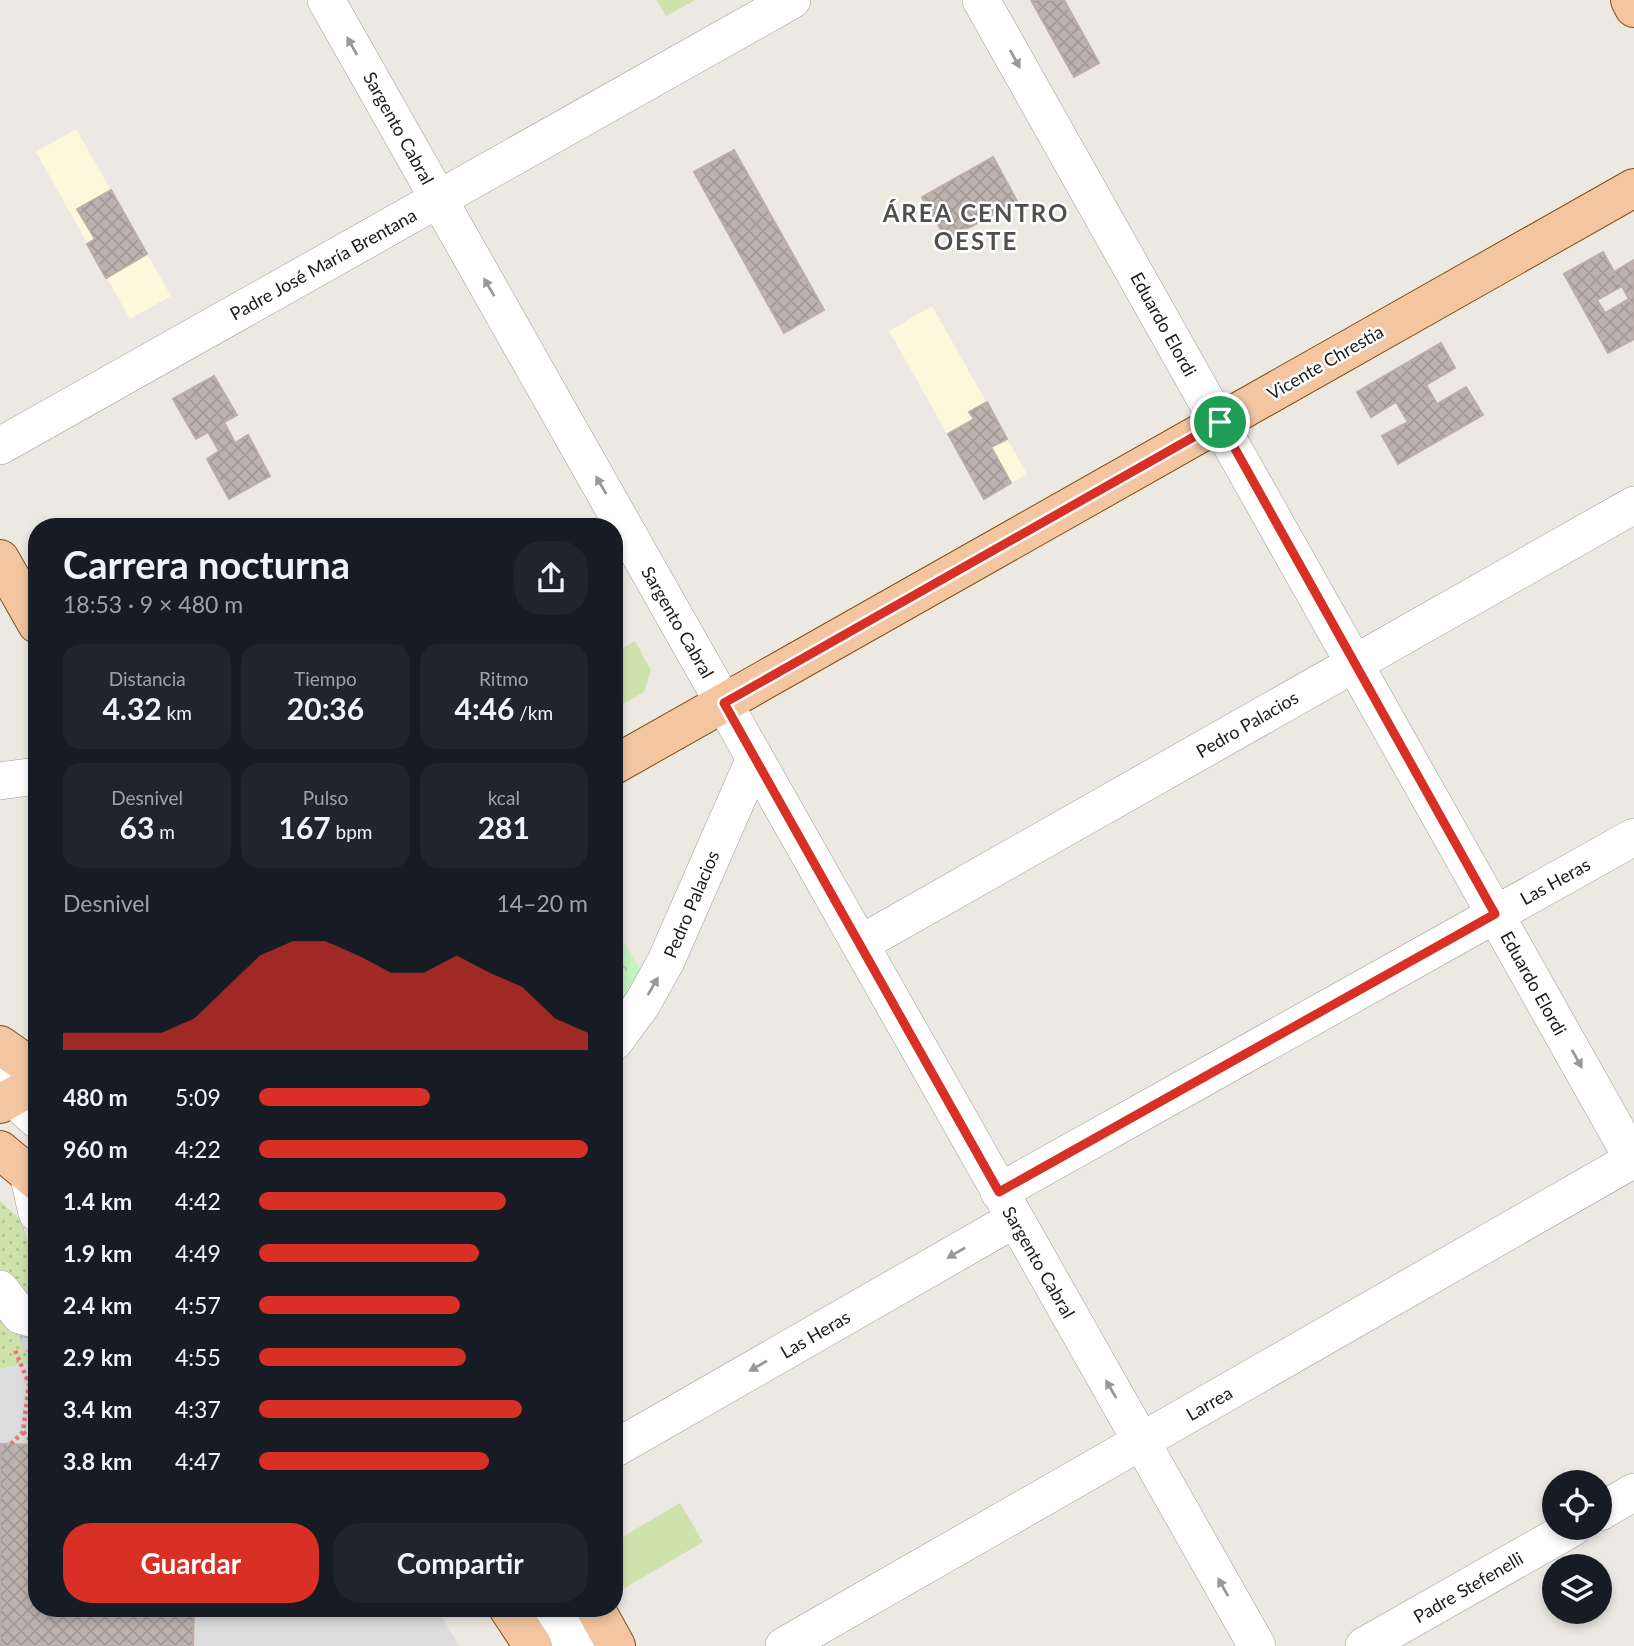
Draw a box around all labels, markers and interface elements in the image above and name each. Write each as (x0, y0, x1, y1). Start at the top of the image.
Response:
one-way arrow (346, 37, 358, 56)
one-way arrow (1009, 50, 1021, 69)
street label: Sargento Cabral (359, 68, 439, 188)
district label: ÁREA CENTRO OESTE (882, 198, 1069, 255)
street label: Padre José María Brentana (226, 203, 420, 325)
street label: Eduardo Elordi (1126, 268, 1202, 380)
one-way arrow (483, 277, 495, 297)
street label: Vicente Chrestia (1263, 320, 1387, 404)
pin (1190, 392, 1250, 452)
icon: arrive (1201, 403, 1239, 441)
one-way arrow (595, 475, 607, 495)
text: Carrera nocturna (63, 541, 350, 587)
button: share (514, 541, 588, 615)
street label: Sargento Cabral (637, 562, 719, 682)
text: 18:53 · 9 × 480 m (63, 590, 243, 618)
text: Distancia (109, 667, 186, 690)
text: Tiempo (294, 667, 357, 690)
text: Ritmo (479, 667, 529, 690)
street label: Pedro Palacios (1192, 686, 1302, 762)
text: 4.32 (102, 690, 162, 726)
text: 20:36 (287, 690, 364, 726)
text: 4:46 (454, 690, 514, 726)
text: km (162, 701, 192, 724)
text: /km (514, 701, 553, 724)
text: Desnivel (111, 786, 183, 809)
text: Pulso (303, 786, 348, 809)
text: kcal (488, 786, 520, 809)
text: 63 (120, 809, 154, 845)
text: 167 (279, 809, 331, 845)
text: 281 (478, 809, 530, 845)
text: m (154, 820, 175, 843)
text: bpm (331, 820, 372, 843)
street label: Pedro Palacios (659, 847, 724, 961)
street label: Las Heras (1516, 853, 1594, 909)
text: Desnivel (63, 889, 150, 917)
text: 14–20 m (496, 889, 588, 917)
street label: Eduardo Elordi (1496, 927, 1572, 1039)
one-way arrow (647, 976, 659, 995)
one-way arrow (1571, 1049, 1583, 1068)
text: 480 m (63, 1083, 128, 1111)
text: 5:09 (175, 1083, 221, 1111)
text: 960 m (63, 1135, 128, 1163)
text: 4:22 (175, 1135, 221, 1163)
text: 1.4 km (63, 1187, 132, 1215)
text: 4:42 (175, 1187, 221, 1215)
street label: Sargento Cabral (998, 1202, 1080, 1322)
text: 1.9 km (63, 1239, 132, 1267)
text: 4:49 (175, 1239, 221, 1267)
one-way arrow (946, 1247, 965, 1259)
text: 2.4 km (63, 1291, 132, 1319)
text: 4:57 (175, 1291, 221, 1319)
street label: Las Heras (776, 1305, 854, 1363)
text: 2.9 km (63, 1343, 132, 1371)
text: 4:55 (175, 1343, 221, 1371)
one-way arrow (749, 1360, 768, 1372)
one-way arrow (1105, 1379, 1117, 1398)
street label: Larrea (1182, 1381, 1236, 1425)
text: 3.4 km (63, 1395, 132, 1423)
text: 4:37 (175, 1395, 221, 1423)
text: 3.8 km (63, 1447, 132, 1475)
text: 4:47 (175, 1447, 221, 1475)
map controls (1542, 1470, 1612, 1624)
button: locate (1542, 1470, 1612, 1540)
button: Guardar (63, 1523, 319, 1603)
button: Compartir (333, 1523, 588, 1603)
street label: Padre Stefenelli (1409, 1547, 1527, 1627)
button: layers (1542, 1554, 1612, 1624)
one-way arrow (1217, 1577, 1230, 1596)

